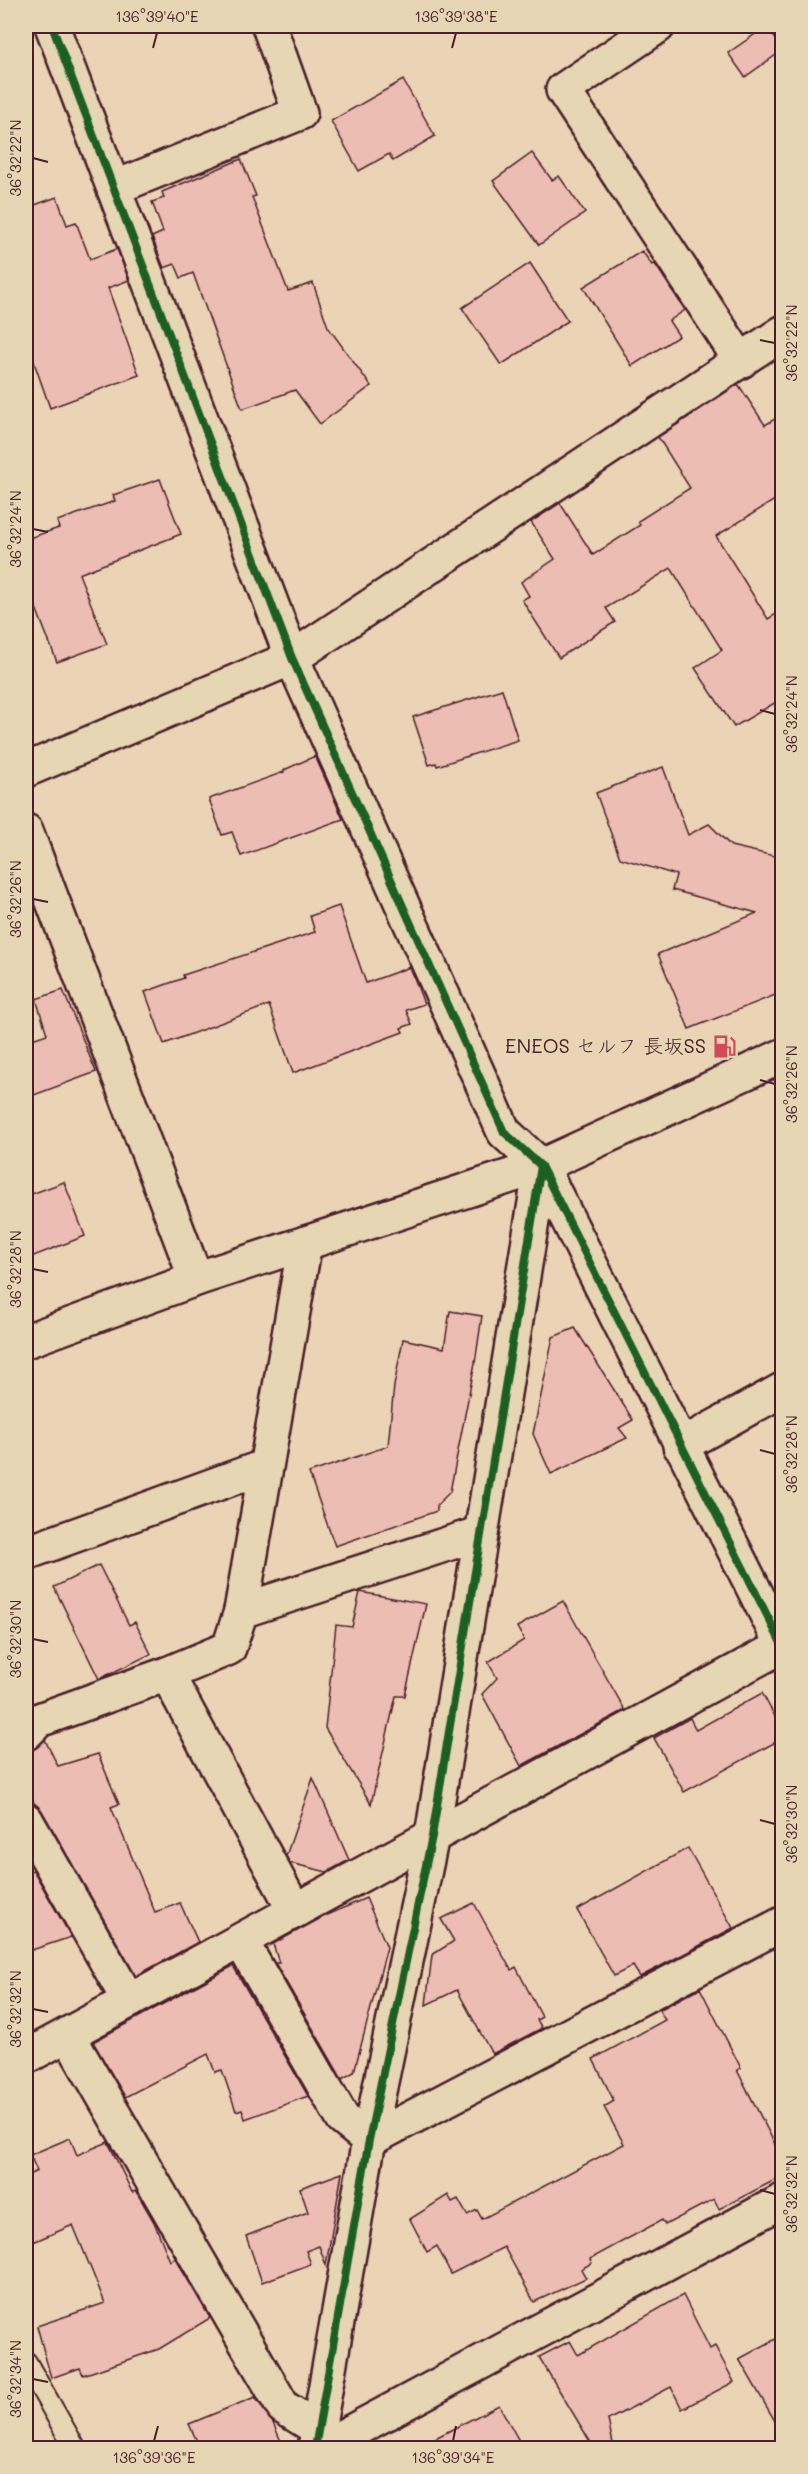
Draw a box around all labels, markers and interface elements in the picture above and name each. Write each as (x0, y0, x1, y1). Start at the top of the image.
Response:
text: 136°39'40"E (115, 6, 199, 26)
text: 136°39'38"E (414, 6, 498, 26)
text: 36°32'22"N (5, 119, 25, 197)
text: 36°32'22"N (781, 304, 801, 382)
text: 36°32'24"N (5, 490, 25, 568)
text: 36°32'24"N (781, 675, 801, 753)
text: 36°32'26"N (5, 860, 25, 938)
place label: ENEOS セルフ 長坂SS (505, 1032, 706, 1058)
fuel station icon: ENEOS セルフ 長坂SS (711, 1033, 737, 1059)
text: 36°32'26"N (781, 1045, 801, 1123)
text: 36°32'28"N (5, 1230, 25, 1308)
text: 36°32'28"N (781, 1415, 801, 1493)
text: 36°32'30"N (5, 1600, 25, 1678)
text: 36°32'30"N (781, 1785, 801, 1863)
text: 36°32'32"N (5, 1970, 25, 2048)
text: 36°32'32"N (781, 2155, 801, 2233)
text: 36°32'34"N (5, 2340, 25, 2418)
text: 136°39'36"E (112, 2447, 196, 2467)
text: 136°39'34"E (412, 2447, 495, 2467)

